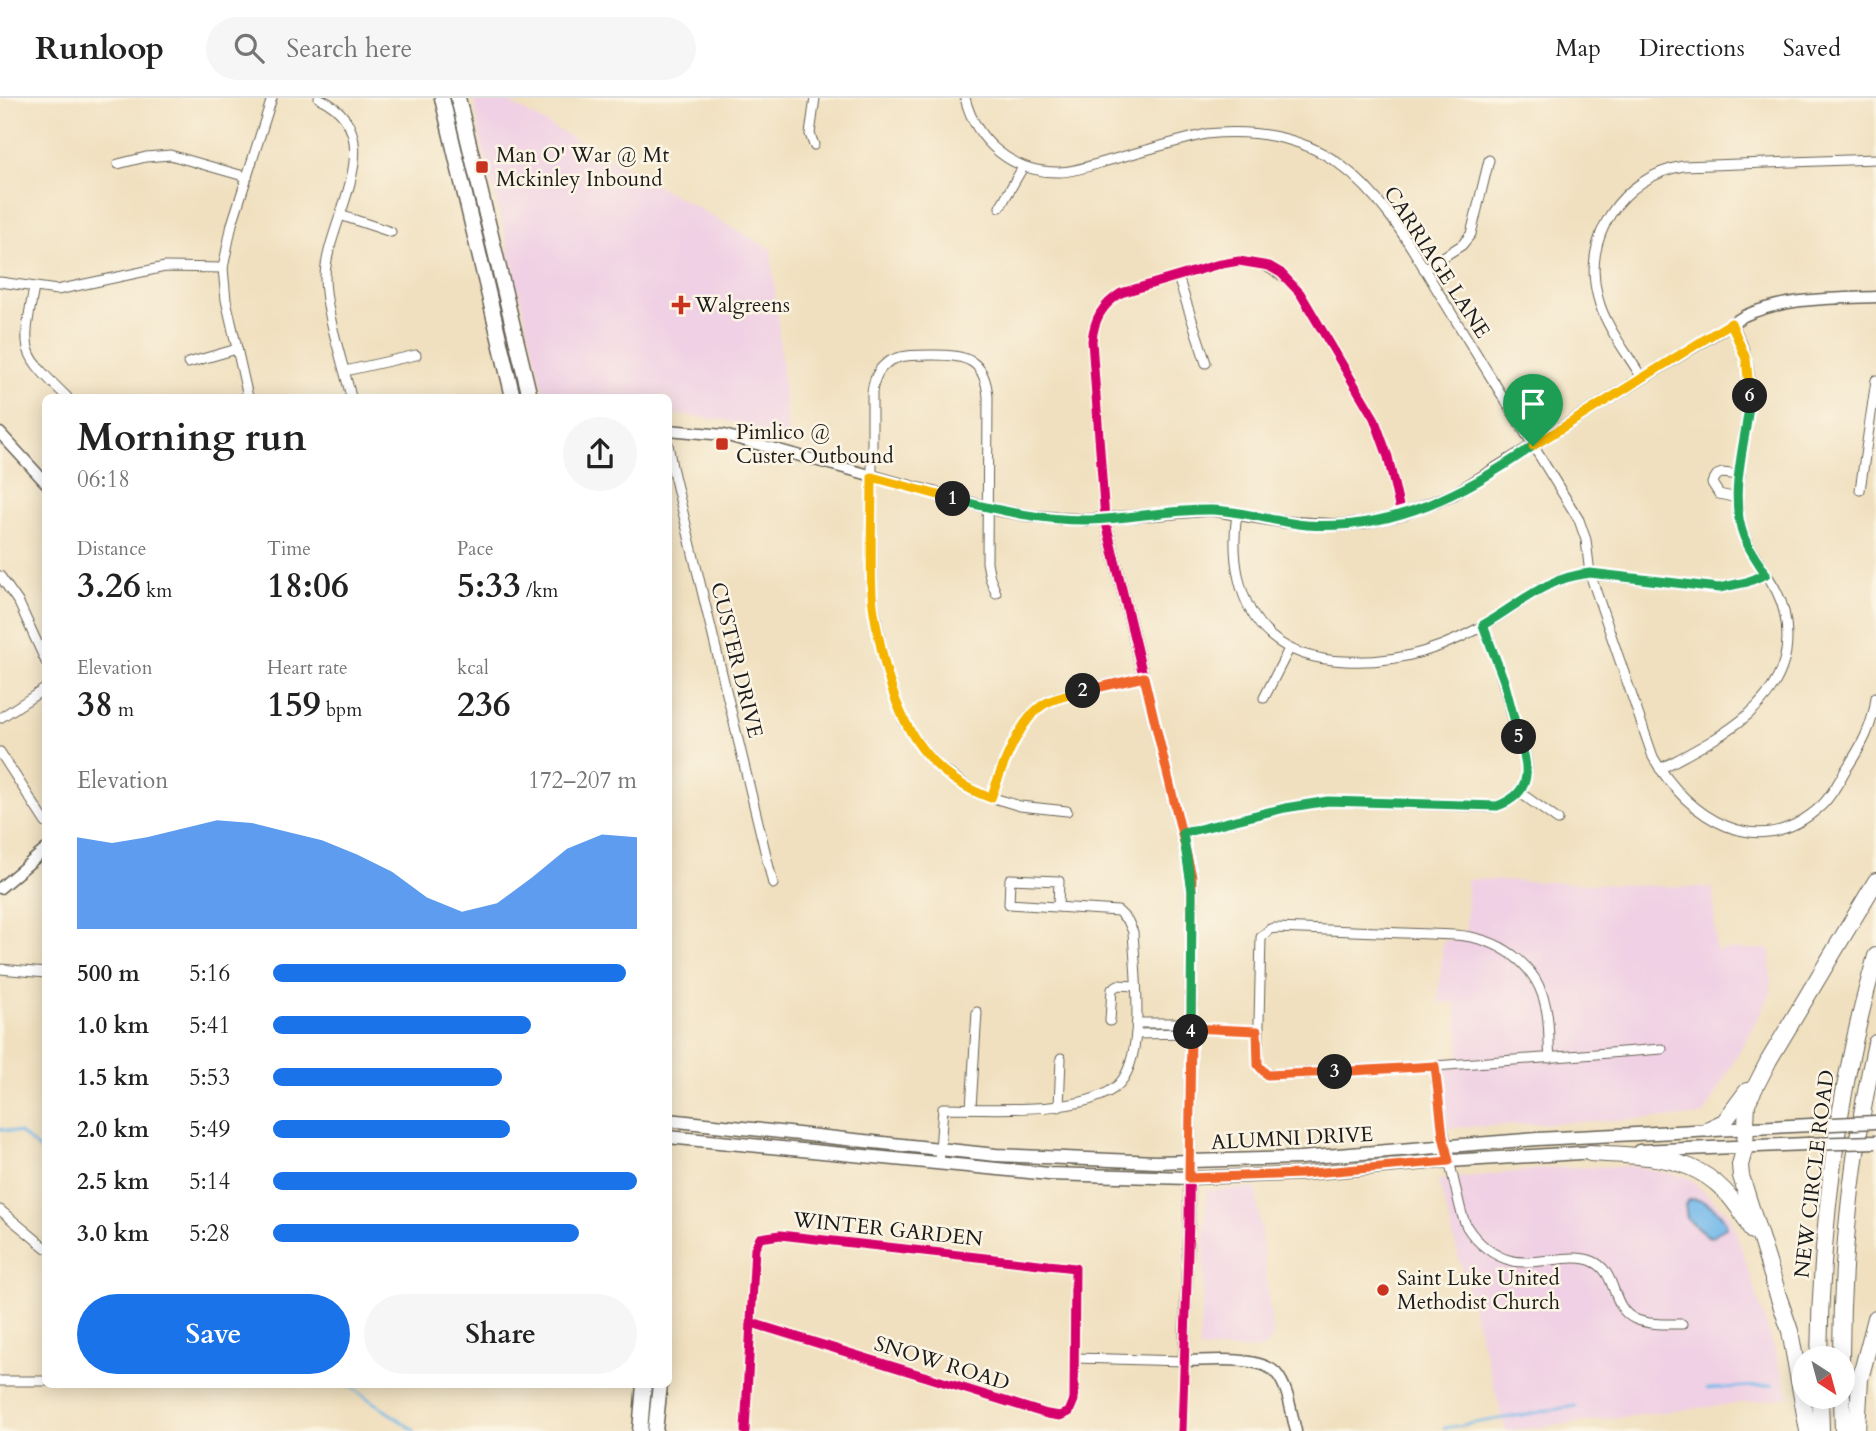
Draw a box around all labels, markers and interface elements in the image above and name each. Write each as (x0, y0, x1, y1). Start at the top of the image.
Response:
search box (206, 17, 696, 80)
text: Runloop (35, 26, 164, 71)
icon: search (230, 29, 268, 67)
text: Search here (286, 31, 412, 66)
text: Map (1555, 32, 1601, 65)
text: Directions (1639, 32, 1745, 65)
text: Saved (1783, 32, 1841, 65)
place label: Man O' War @ Mt Mckinley Inbound (496, 141, 669, 194)
marker: Man O' War @ Mt Mckinley Inbound (474, 159, 490, 175)
street label: CARRIAGE LANE (1377, 181, 1497, 344)
place label: Walgreens (694, 291, 790, 320)
marker: Walgreens (673, 297, 689, 313)
pin (1503, 374, 1563, 446)
pin: 6 (1732, 378, 1768, 414)
text: 6 (1745, 382, 1754, 408)
icon: arrive (1514, 385, 1552, 423)
text: Morning run (77, 412, 307, 464)
button: share (563, 417, 637, 491)
place label: Pimlico @ Custer Outbound (736, 418, 894, 471)
marker: Pimlico @ Custer Outbound (714, 436, 730, 452)
text: 06:18 (77, 464, 130, 495)
pin: 1 (936, 482, 970, 516)
text: 1 (948, 485, 957, 511)
text: Distance (77, 536, 146, 562)
text: Time (267, 536, 311, 562)
text: Pace (457, 536, 494, 562)
text: 3.26 (77, 562, 141, 610)
text: 18:06 (267, 562, 349, 610)
text: 5:33 (457, 562, 521, 610)
text: km (141, 578, 172, 604)
text: /km (521, 578, 558, 604)
street label: CUSTER DRIVE (703, 579, 770, 741)
text: Elevation (77, 655, 152, 681)
text: Heart rate (267, 655, 348, 681)
text: kcal (457, 655, 489, 681)
pin: 2 (1066, 674, 1100, 708)
text: 2 (1078, 677, 1087, 703)
text: 38 (77, 681, 113, 729)
text: 159 (267, 681, 321, 729)
text: 236 (457, 681, 511, 729)
text: m (113, 697, 134, 723)
text: bpm (321, 697, 362, 723)
pin: 5 (1502, 720, 1536, 754)
text: 5 (1514, 723, 1523, 749)
text: Elevation (77, 765, 168, 796)
text: 172–207 m (528, 765, 637, 796)
text: 500 m (77, 958, 140, 989)
text: 5:16 (189, 958, 230, 989)
text: 1.0 km (77, 1010, 149, 1041)
text: 5:41 (189, 1010, 230, 1041)
pin: 4 (1174, 1014, 1208, 1049)
text: 4 (1186, 1018, 1195, 1044)
pin: 3 (1318, 1054, 1352, 1090)
text: 3 (1330, 1058, 1339, 1084)
text: 1.5 km (77, 1062, 149, 1093)
text: 5:53 (189, 1062, 230, 1093)
street label: NEW CIRCLE ROAD (1787, 1068, 1842, 1280)
text: 2.0 km (77, 1114, 149, 1145)
text: 5:49 (189, 1114, 230, 1145)
street label: ALUMNI DRIVE (1210, 1120, 1374, 1157)
text: 2.5 km (77, 1166, 149, 1197)
text: 5:14 (189, 1166, 230, 1197)
street label: WINTER GARDEN (791, 1205, 984, 1254)
text: 3.0 km (77, 1218, 149, 1249)
text: 5:28 (189, 1218, 230, 1249)
place label: Saint Luke United Methodist Church (1397, 1264, 1561, 1317)
marker: Saint Luke United Methodist Church (1375, 1282, 1391, 1298)
button: Save (77, 1294, 350, 1374)
button: Share (364, 1294, 637, 1374)
street label: SNOW ROAD (871, 1329, 1013, 1398)
north arrow (1792, 1346, 1855, 1409)
map controls (1792, 1346, 1855, 1409)

